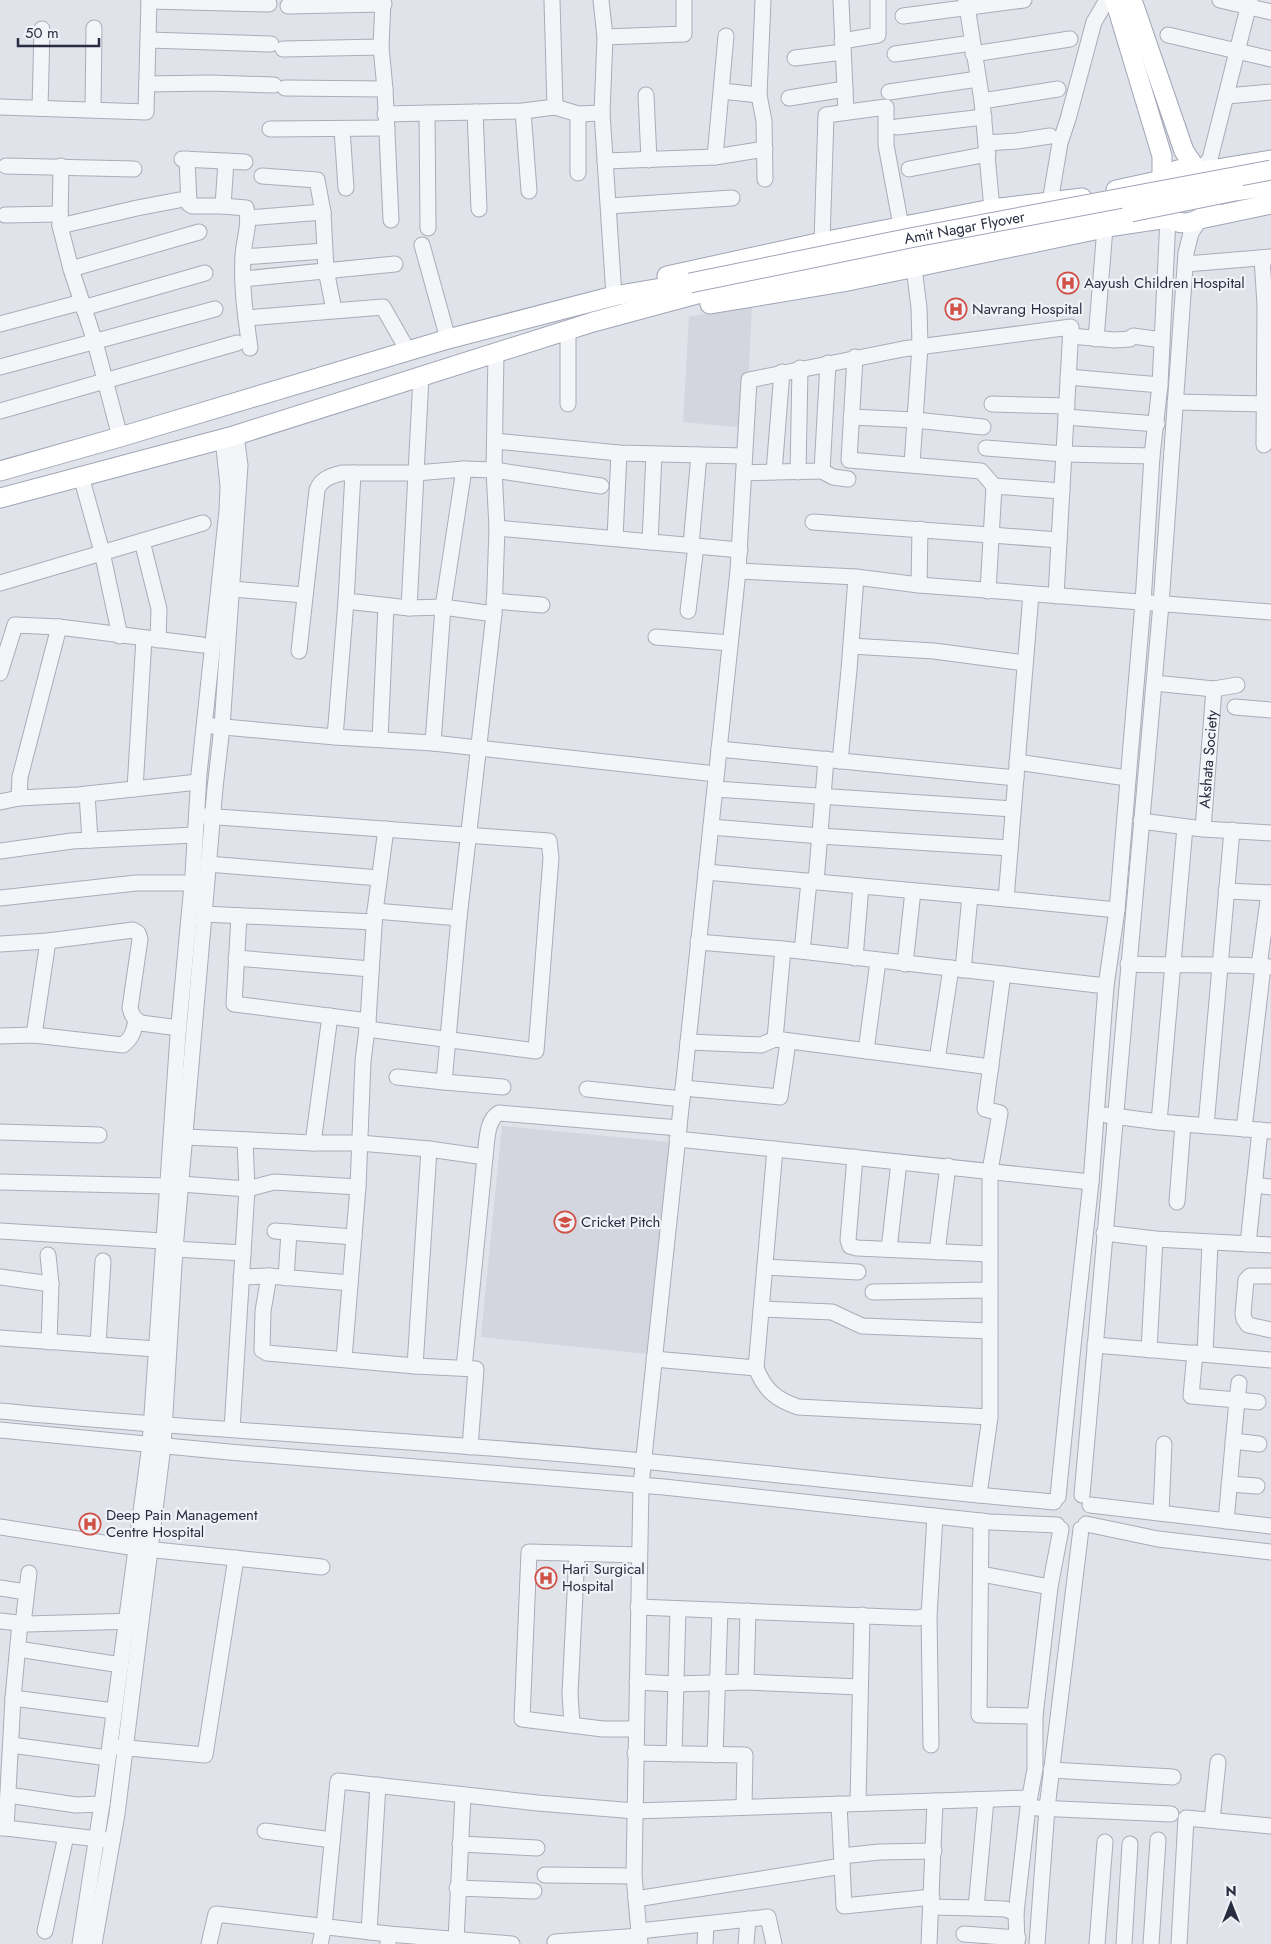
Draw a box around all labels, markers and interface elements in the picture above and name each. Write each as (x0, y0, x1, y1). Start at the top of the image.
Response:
scale bar (18, 15, 99, 47)
text: 50 m (25, 22, 59, 44)
street label: Amit Nagar Flyover (902, 205, 1028, 250)
hospital icon: Aayush Children Hospital (1056, 271, 1080, 295)
place label: Aayush Children Hospital (1084, 272, 1245, 294)
hospital icon: Navrang Hospital (944, 297, 968, 321)
place label: Navrang Hospital (972, 298, 1082, 320)
street label: Akshata Society (1194, 709, 1223, 809)
school or university icon: Cricket Pitch (553, 1210, 577, 1234)
place label: Cricket Pitch (581, 1211, 660, 1233)
place label: Deep Pain Management Centre Hospital (106, 1504, 258, 1543)
hospital icon: Deep Pain Management Centre Hospital (78, 1512, 102, 1536)
place label: Hari Surgical Hospital (562, 1558, 645, 1597)
hospital icon: Hari Surgical Hospital (534, 1566, 558, 1590)
north arrow (1206, 1879, 1256, 1929)
text: N (1225, 1881, 1237, 1901)

